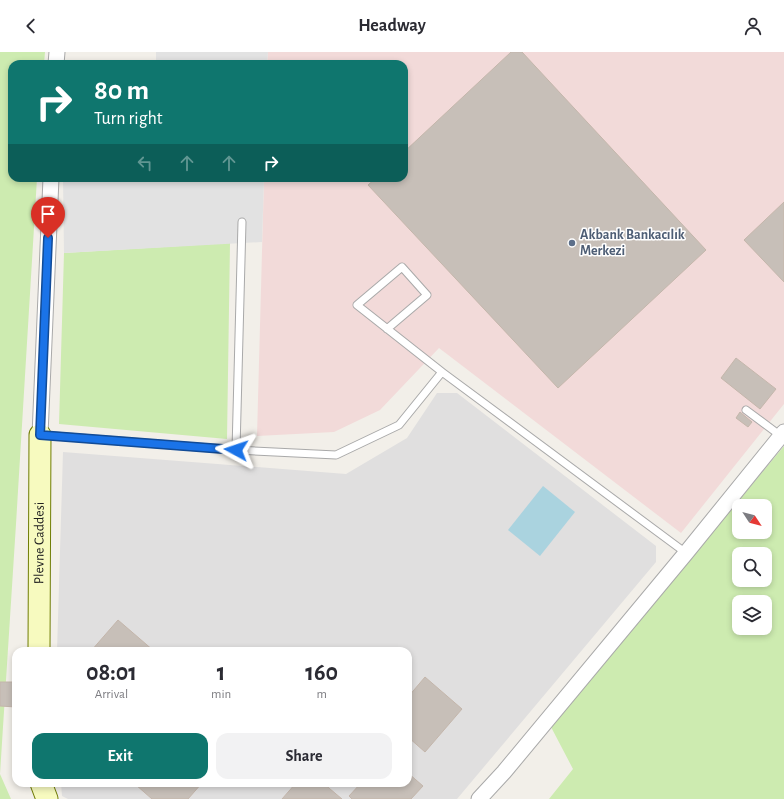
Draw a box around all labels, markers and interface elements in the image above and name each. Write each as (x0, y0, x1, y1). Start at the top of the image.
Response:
icon: back (20, 15, 42, 37)
icon: person (742, 15, 764, 37)
text: Headway (358, 17, 426, 35)
icon: right (28, 76, 80, 128)
text: 80 m (94, 77, 149, 105)
text: Turn right (94, 110, 163, 128)
icon: left (134, 152, 156, 174)
icon: ahead (176, 152, 198, 174)
icon: ahead (218, 152, 240, 174)
icon: right (260, 152, 282, 174)
pin (31, 197, 65, 238)
icon: arrive (37, 203, 59, 225)
place label: Akbank Bankacılık Merkezi (580, 228, 685, 258)
marker: Akbank Bankacılık Merkezi (567, 238, 577, 248)
position arrow (215, 429, 257, 471)
north arrow (732, 499, 772, 539)
map controls (732, 499, 772, 635)
street label: Plevne Caddesi (32, 502, 47, 584)
button: search (732, 547, 772, 587)
button: layers (732, 595, 772, 635)
text: 08:01 (86, 661, 137, 685)
text: 1 (217, 661, 225, 685)
text: 160 (305, 661, 338, 685)
text: Arrival (95, 688, 128, 701)
text: min (211, 688, 231, 701)
text: m (316, 688, 327, 701)
button: Exit (32, 733, 208, 779)
button: Share (216, 733, 392, 779)

